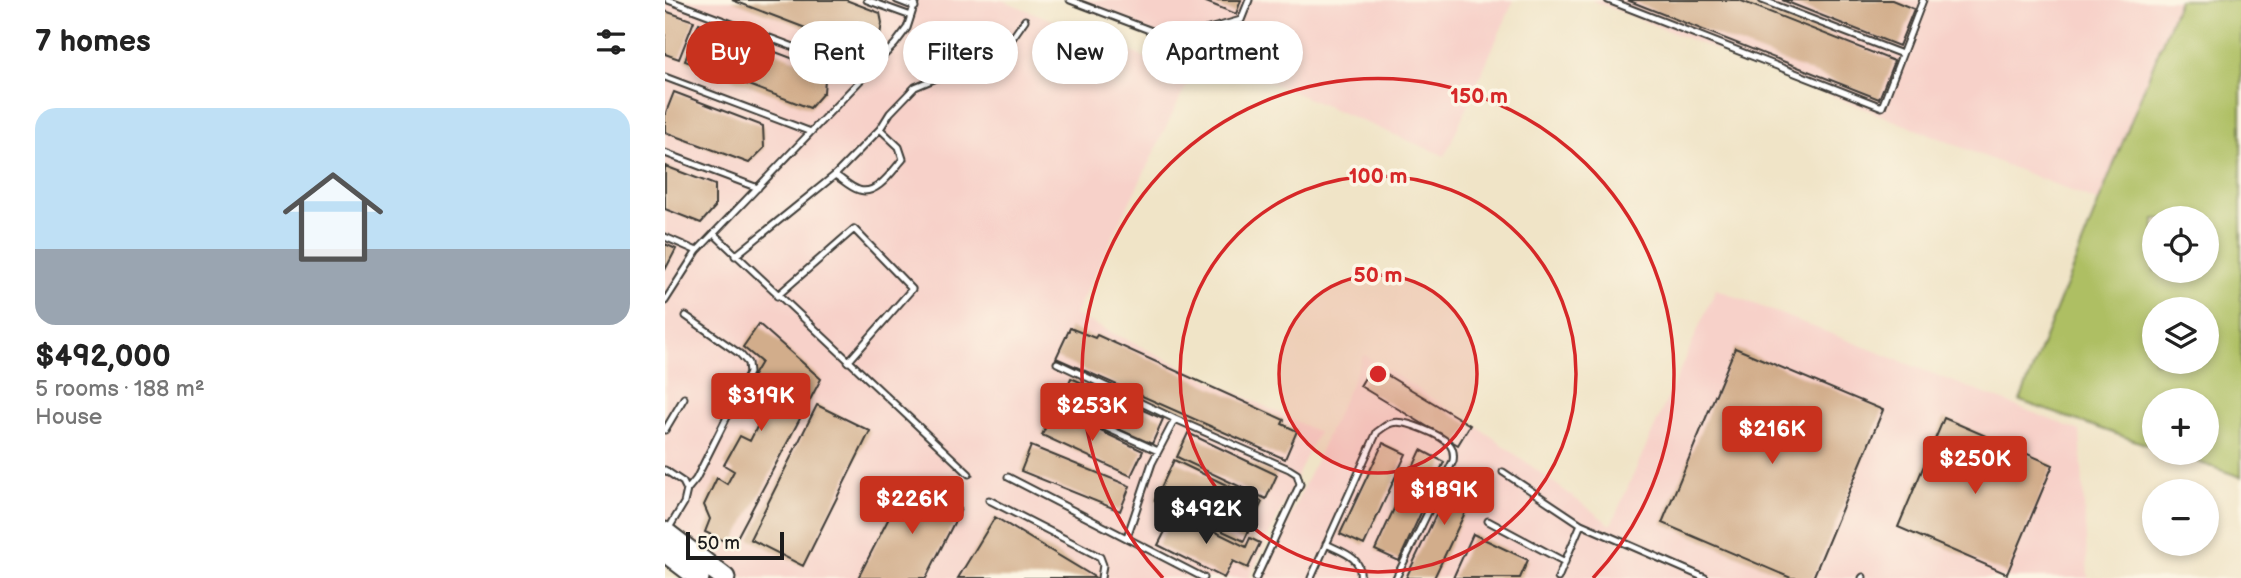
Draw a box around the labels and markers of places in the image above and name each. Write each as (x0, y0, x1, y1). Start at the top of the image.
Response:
centre of rings (1366, 362, 1390, 386)
pin: $319K (712, 374, 810, 433)
pin: $253K (1043, 384, 1141, 443)
pin: $216K (1723, 406, 1821, 466)
pin: $250K (1926, 436, 2024, 496)
pin: $189K (1395, 468, 1493, 527)
pin: $226K (863, 476, 961, 536)
pin: $492K (1157, 486, 1255, 546)

